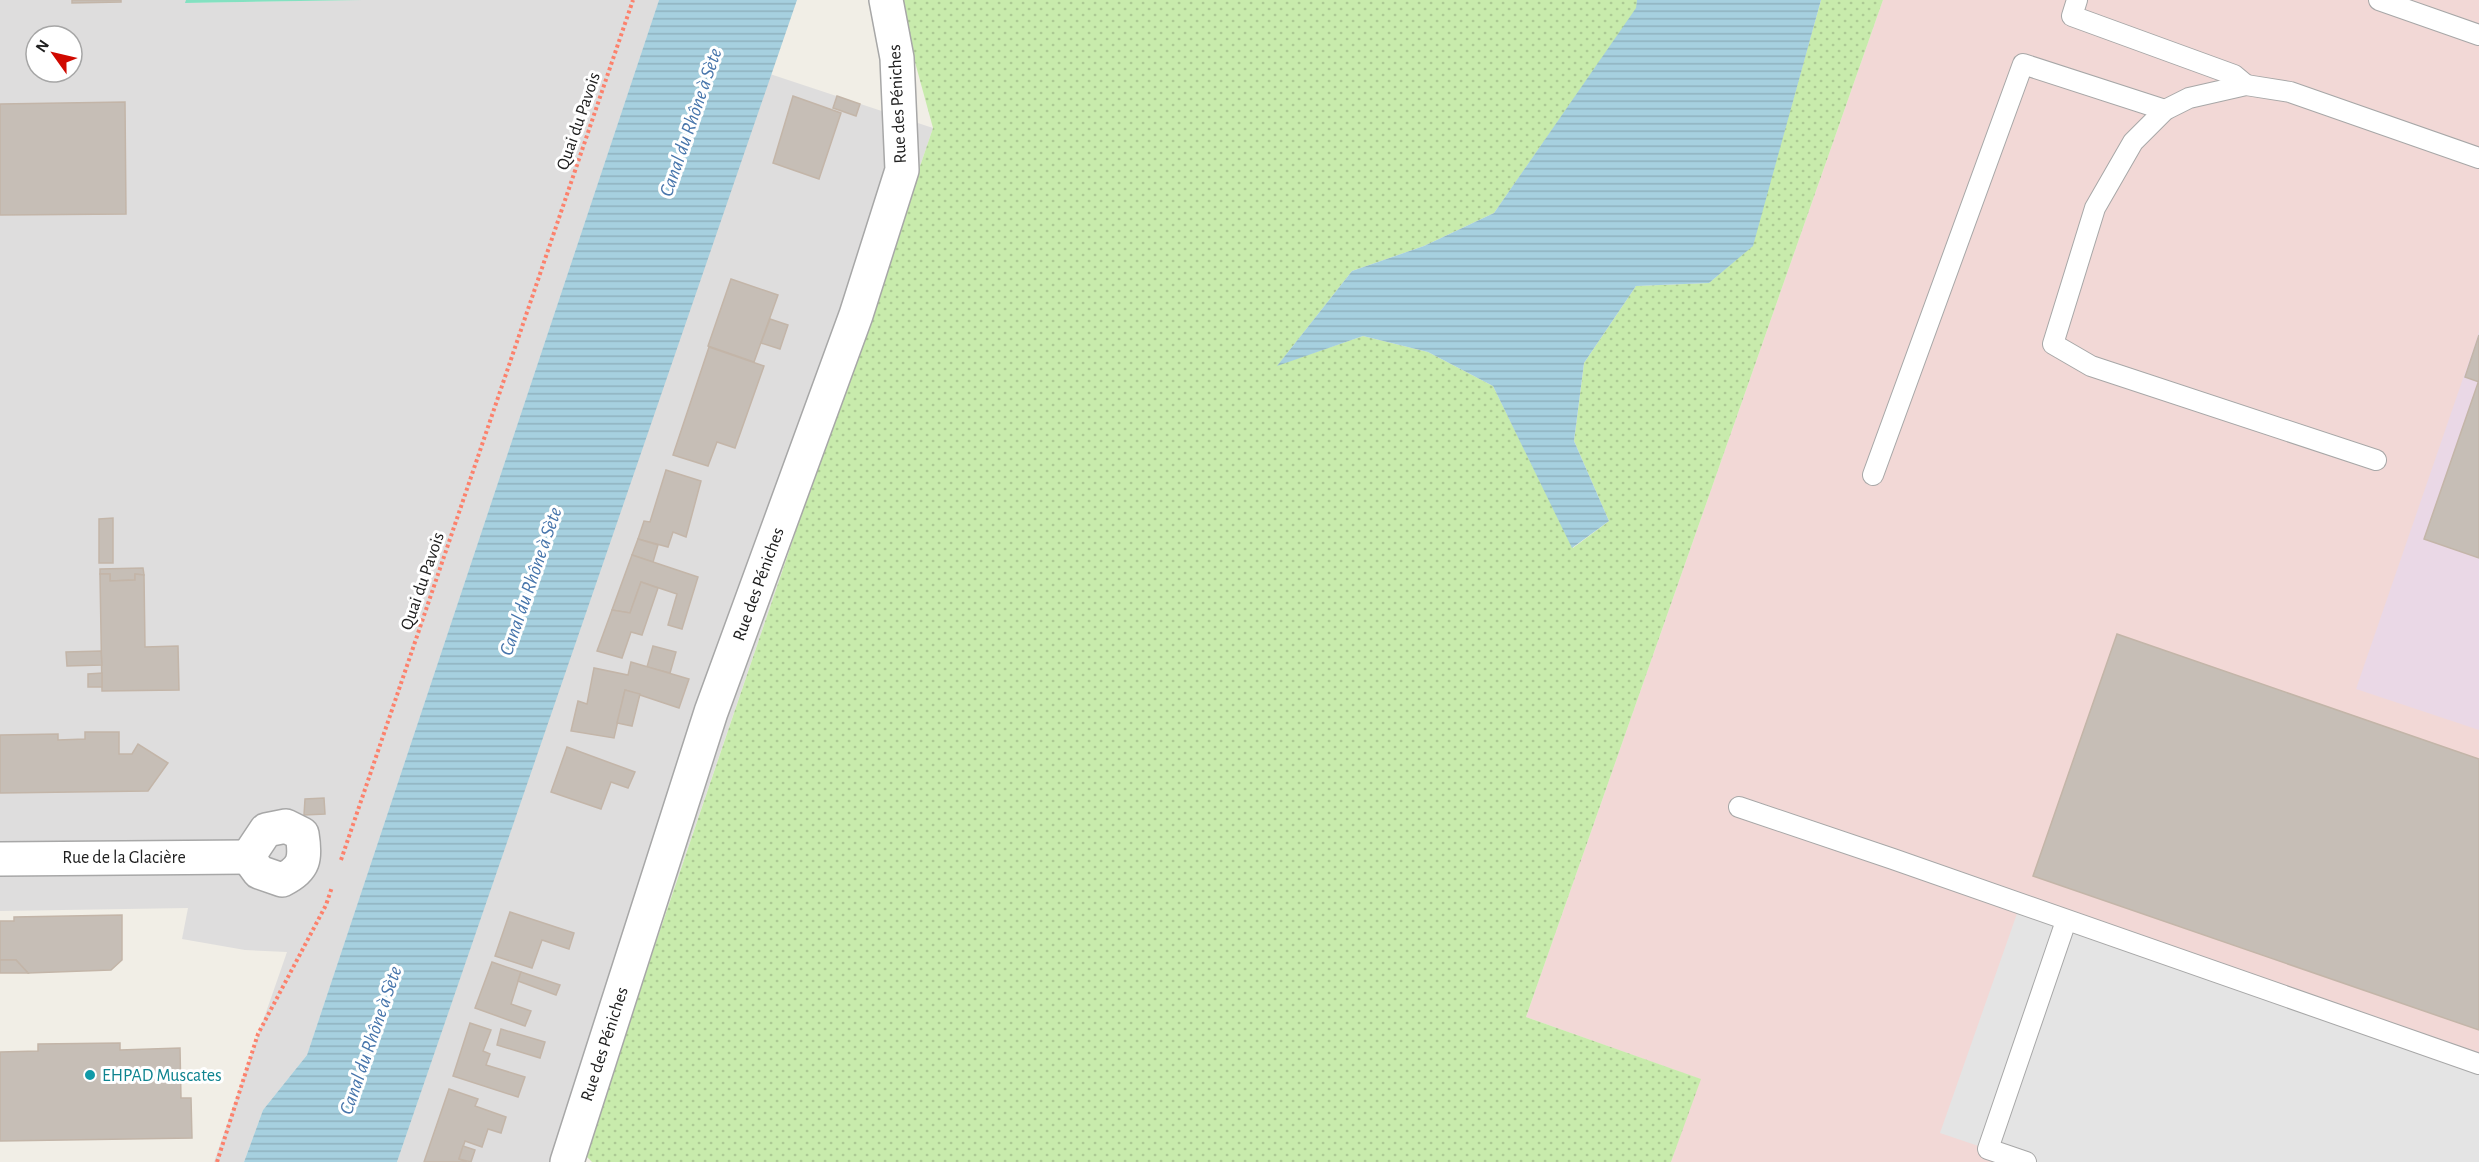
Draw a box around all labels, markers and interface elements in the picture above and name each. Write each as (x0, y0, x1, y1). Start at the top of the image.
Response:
north arrow (24, 24, 84, 84)
text: N (33, 37, 52, 55)
street label: Rue des Péniches (886, 44, 910, 164)
water label: Canal du Rhône à Sète (656, 45, 726, 199)
street label: Quai du Pavois (554, 70, 604, 172)
water label: Canal du Rhône à Sète (496, 504, 566, 658)
street label: Rue des Péniches (730, 525, 788, 643)
street label: Quai du Pavois (398, 530, 448, 632)
street label: Rue de la Glacière (62, 849, 186, 867)
water label: Canal du Rhône à Sète (336, 963, 406, 1117)
street label: Rue des Péniches (578, 985, 632, 1104)
place label: EHPAD Muscates (102, 1067, 222, 1085)
marker: EHPAD Muscates (83, 1068, 97, 1082)

